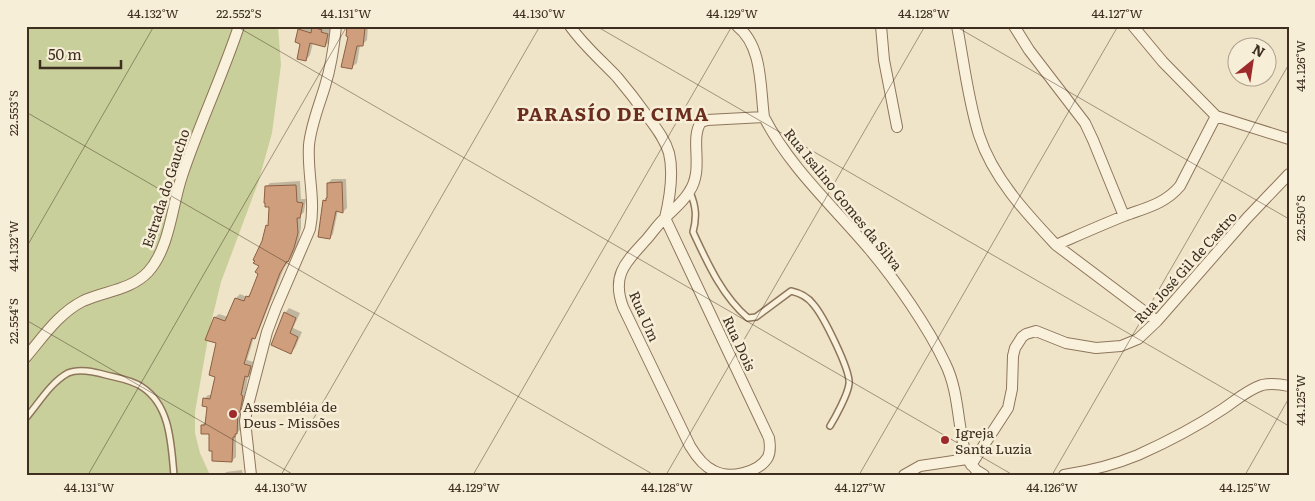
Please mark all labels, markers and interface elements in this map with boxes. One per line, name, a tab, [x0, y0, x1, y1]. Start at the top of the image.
text: 44.132°W	[127, 4, 179, 22]
text: 22.552°S	[216, 4, 262, 22]
text: 44.131°W	[321, 4, 371, 22]
text: 44.130°W	[513, 4, 565, 22]
text: 44.129°W	[706, 4, 758, 22]
text: 44.128°W	[898, 4, 950, 22]
text: 44.127°W	[1091, 4, 1143, 22]
scale bar	[40, 38, 121, 70]
north arrow	[1228, 38, 1278, 88]
text: N	[1249, 38, 1269, 62]
text: 44.126°W	[1291, 40, 1309, 92]
text: 50 m	[48, 42, 82, 65]
text: 22.553°S	[4, 90, 22, 136]
district label: PARASÍO DE CIMA	[517, 99, 709, 127]
street label: Rua Isalino Gomes da Silva	[780, 124, 908, 275]
street label: Estrada do Gaucho	[136, 126, 194, 250]
text: 22.550°S	[1291, 195, 1309, 241]
street label: Rua José Gil de Castro	[1129, 206, 1241, 328]
text: 44.132°W	[4, 220, 22, 272]
street label: Rua Um	[625, 288, 665, 345]
text: 22.554°S	[4, 298, 22, 344]
street label: Rua Dois	[719, 312, 761, 374]
text: 44.125°W	[1291, 374, 1309, 426]
place label: Assembléia de Deus - Missões	[243, 396, 339, 432]
marker: Assembléia de Deus - Missões	[227, 408, 239, 420]
place label: Igreja Santa Luzia	[955, 422, 1032, 458]
marker: Igreja Santa Luzia	[939, 434, 951, 446]
text: 44.131°W	[64, 478, 114, 496]
text: 44.130°W	[255, 478, 307, 496]
text: 44.129°W	[448, 478, 500, 496]
text: 44.128°W	[641, 478, 693, 496]
text: 44.127°W	[834, 478, 886, 496]
text: 44.126°W	[1026, 478, 1078, 496]
text: 44.125°W	[1219, 478, 1271, 496]

